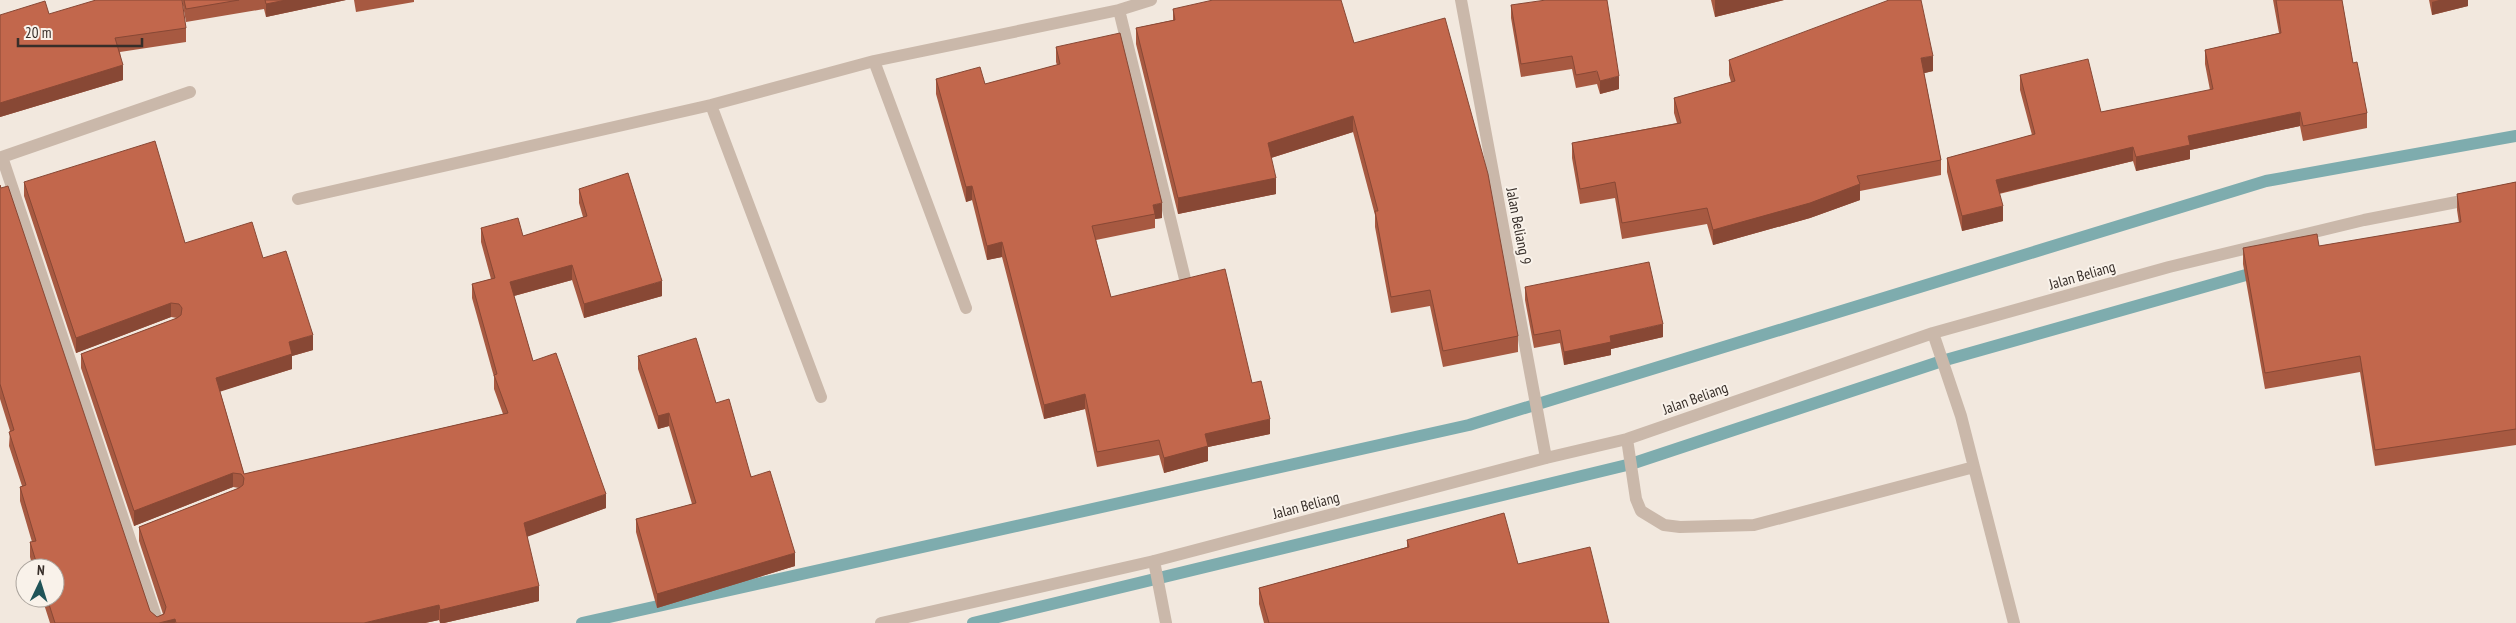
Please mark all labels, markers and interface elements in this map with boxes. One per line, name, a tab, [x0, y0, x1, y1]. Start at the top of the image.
scale bar	[18, 15, 141, 47]
text: 20 m	[25, 23, 51, 42]
street label: Jalan Beliang 9	[1502, 185, 1536, 266]
street label: Jalan Beliang	[2046, 257, 2117, 294]
street label: Jalan Beliang	[1659, 377, 1730, 419]
street label: Jalan Beliang	[1270, 487, 1341, 523]
north arrow	[15, 558, 65, 608]
text: N	[37, 561, 45, 579]

